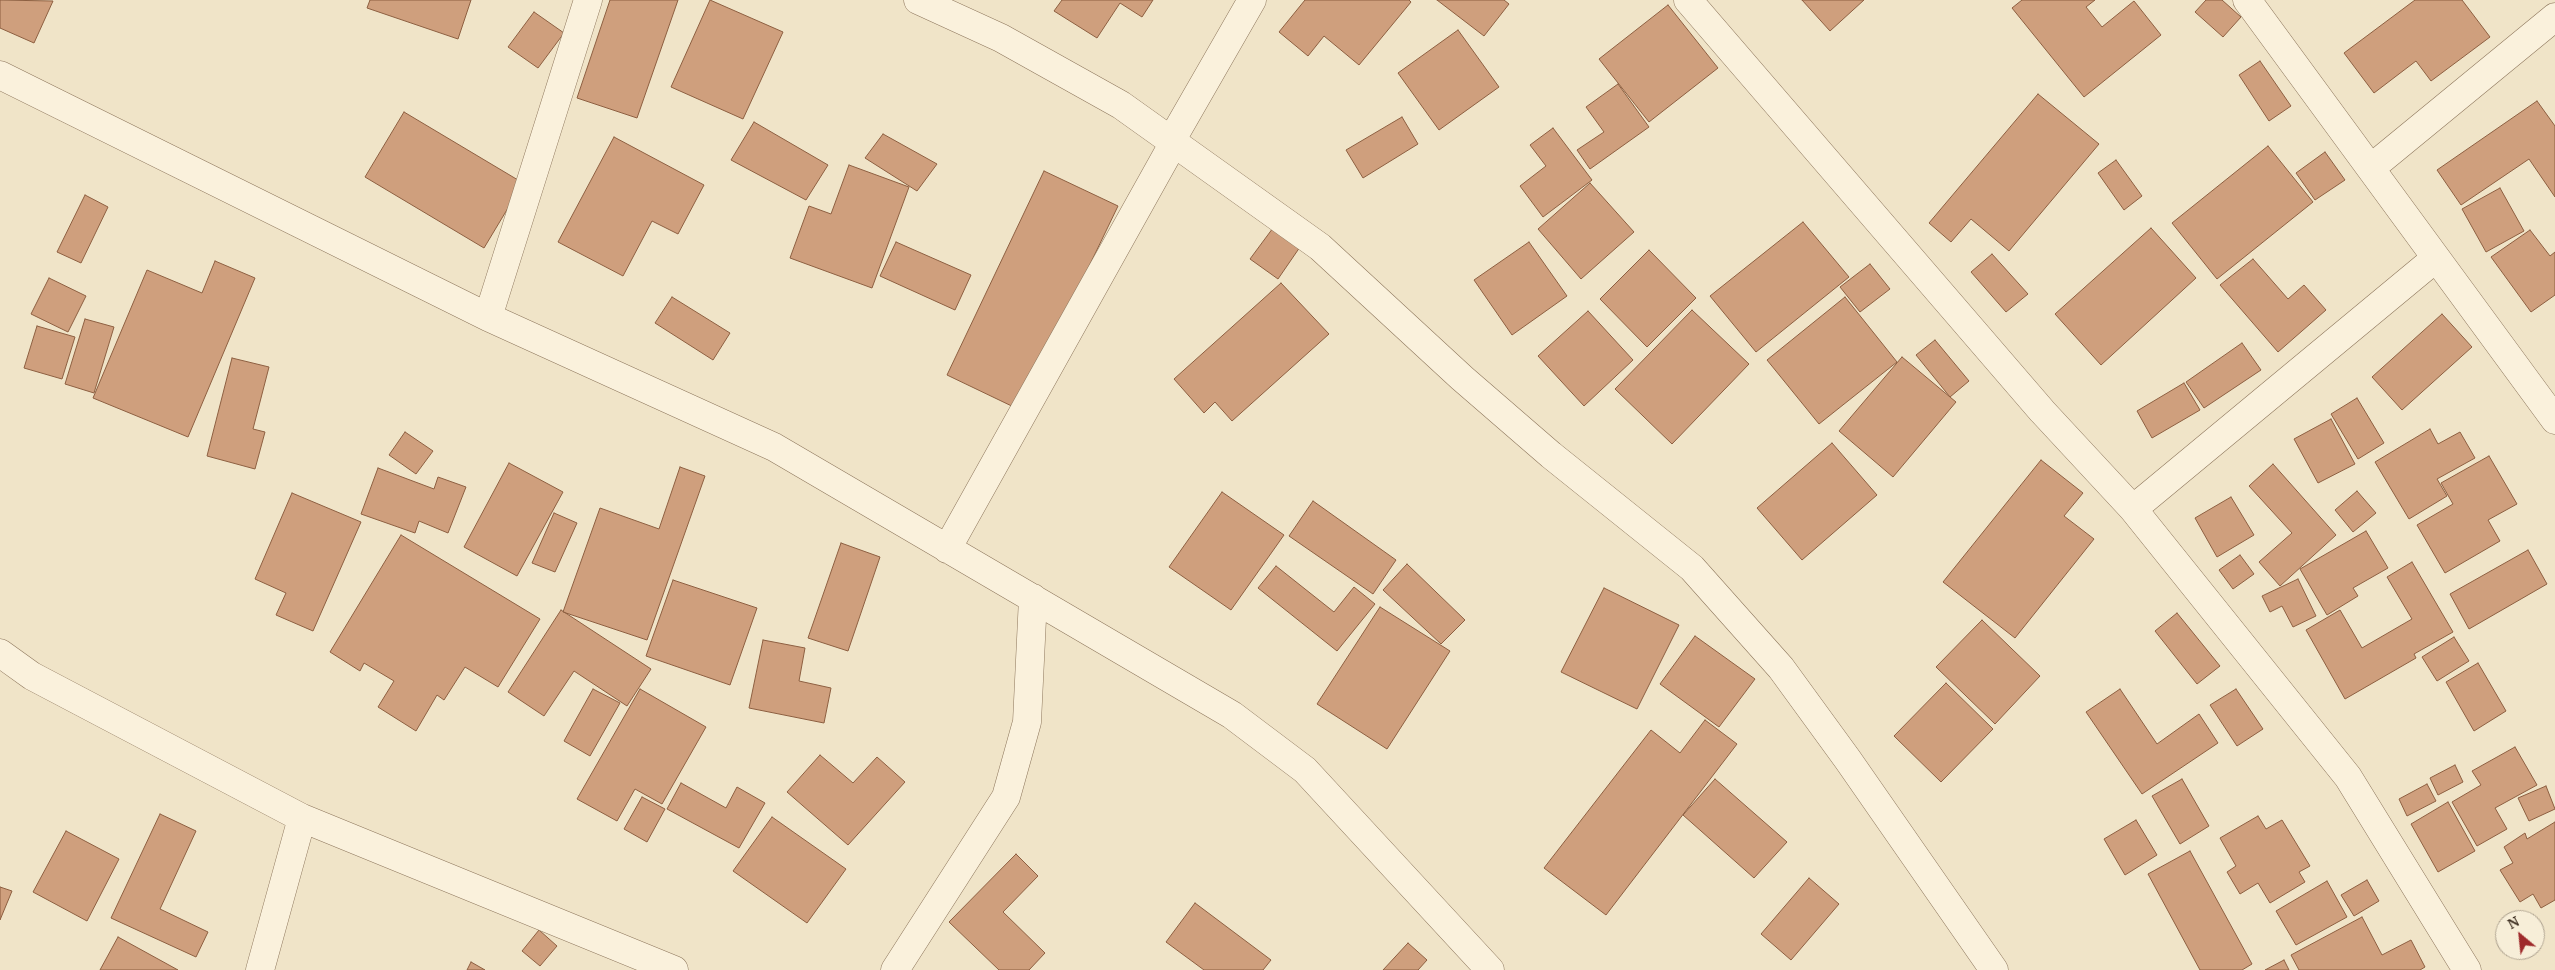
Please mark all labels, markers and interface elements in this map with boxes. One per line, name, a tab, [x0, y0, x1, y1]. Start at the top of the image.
north arrow	[2495, 910, 2545, 960]
text: N	[2504, 911, 2522, 933]

